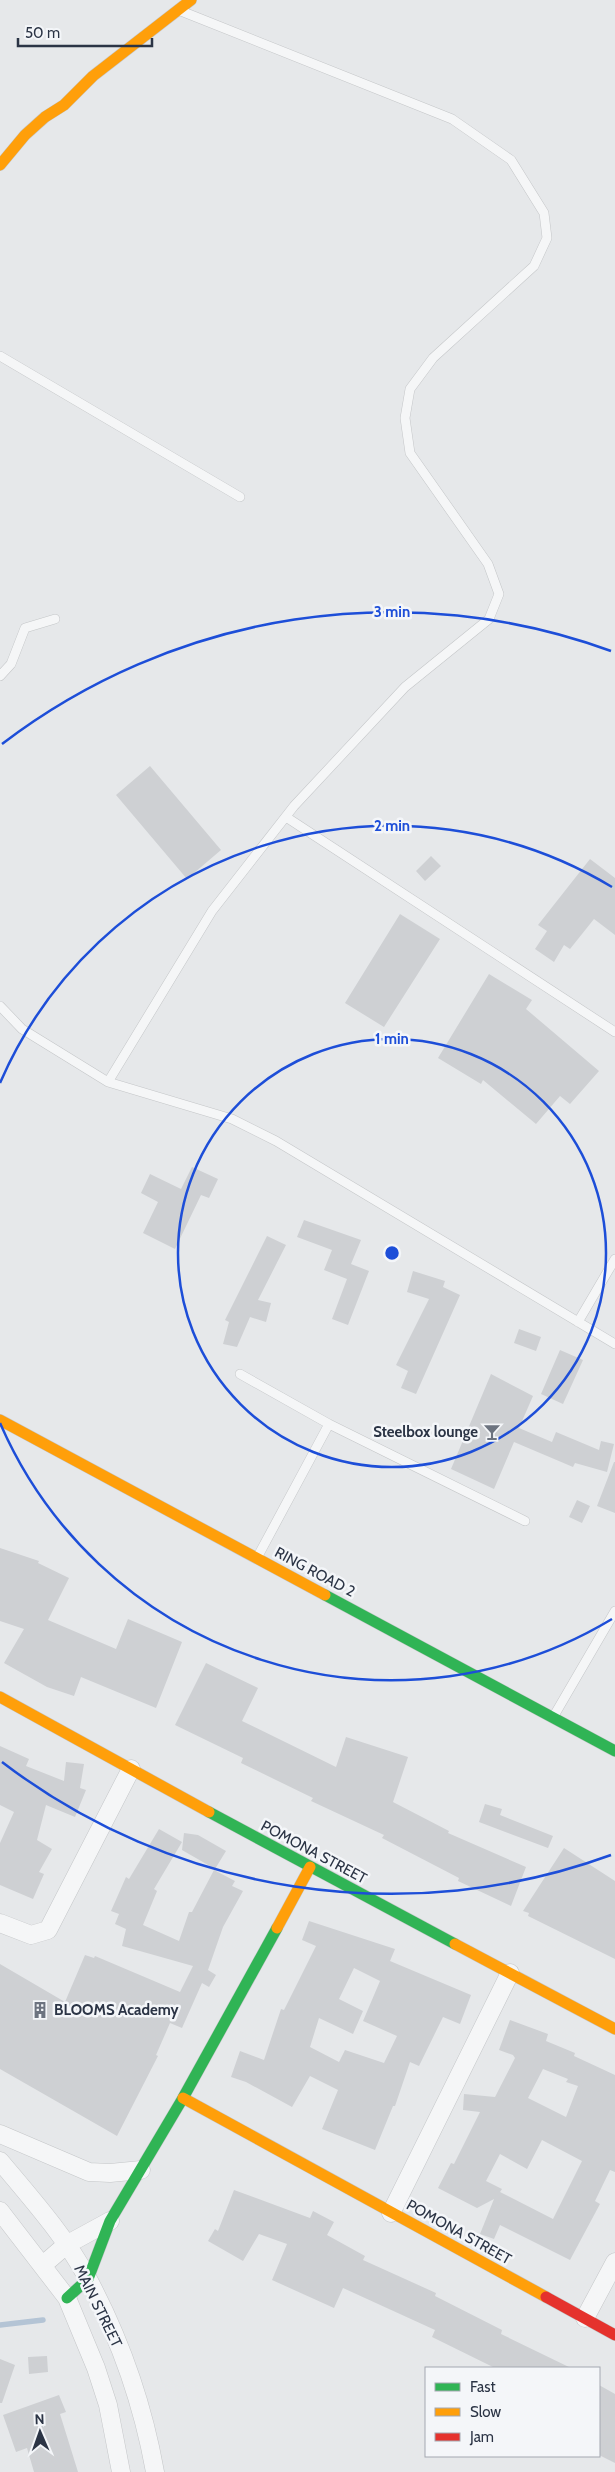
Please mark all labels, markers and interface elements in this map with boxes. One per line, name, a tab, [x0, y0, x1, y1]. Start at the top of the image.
scale bar	[18, 15, 151, 47]
text: 50 m	[25, 24, 60, 42]
text: 3 min	[374, 603, 410, 621]
text: 2 min	[374, 817, 410, 835]
text: 1 min	[375, 1030, 409, 1048]
centre of rings	[383, 1244, 401, 1262]
bar icon: Steelbox lounge	[482, 1422, 502, 1442]
place label: Steelbox lounge	[373, 1423, 478, 1441]
street label: RING ROAD 2	[272, 1543, 359, 1601]
street label: POMONA STREET	[258, 1817, 370, 1887]
building icon: BLOOMS Academy	[30, 2000, 50, 2020]
place label: BLOOMS Academy	[54, 2001, 180, 2019]
street label: POMONA STREET	[403, 2196, 515, 2268]
street label: MAIN STREET	[70, 2262, 126, 2350]
legend	[425, 2367, 600, 2457]
text: Fast	[470, 2378, 495, 2396]
text: Slow	[470, 2403, 501, 2421]
north arrow	[15, 2407, 65, 2457]
text: N	[34, 2410, 45, 2428]
text: Jam	[469, 2428, 494, 2446]

